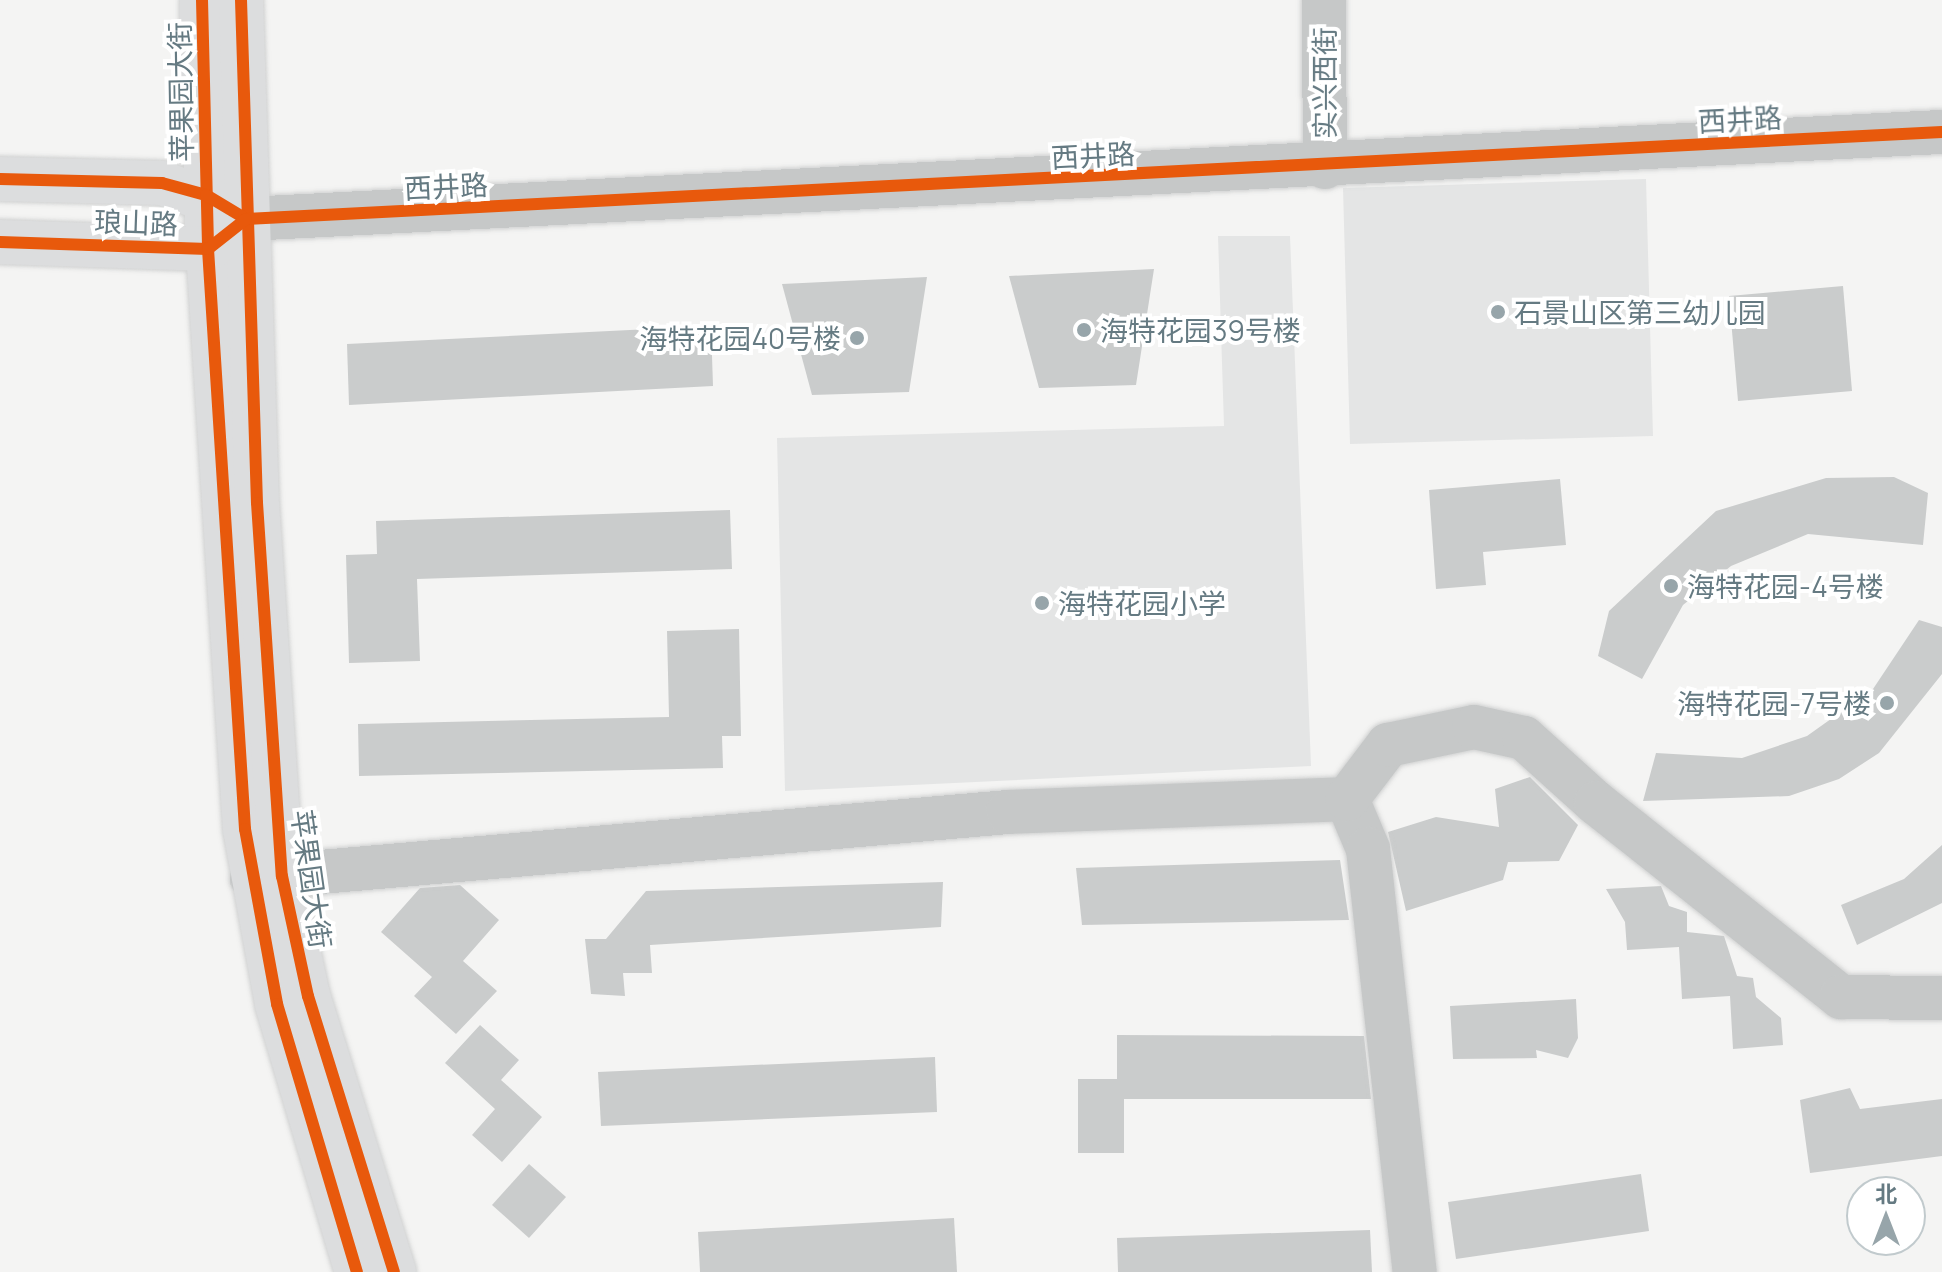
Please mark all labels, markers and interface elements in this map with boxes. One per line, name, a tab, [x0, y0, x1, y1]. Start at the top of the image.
street label: 苹果园大街	[162, 22, 198, 162]
street label: 实兴西街	[1307, 27, 1341, 139]
street label: 西井路	[1697, 100, 1783, 138]
street label: 西井路	[1050, 136, 1136, 174]
street label: 西井路	[403, 167, 489, 205]
street label: 琅山路	[93, 204, 179, 240]
place label: 石景山区第三幼儿园	[1514, 295, 1766, 329]
marker: 石景山区第三幼儿园	[1489, 303, 1507, 321]
place label: 海特花园39号楼	[1100, 313, 1301, 347]
place label: 海特花园40号楼	[639, 321, 841, 355]
marker: 海特花园39号楼	[1075, 321, 1093, 339]
marker: 海特花园40号楼	[848, 329, 866, 347]
place label: 海特花园-4号楼	[1687, 569, 1884, 603]
marker: 海特花园-4号楼	[1662, 577, 1680, 595]
place label: 海特花园小学	[1058, 586, 1226, 620]
marker: 海特花园小学	[1033, 594, 1051, 612]
place label: 海特花园-7号楼	[1677, 686, 1871, 720]
marker: 海特花园-7号楼	[1878, 694, 1896, 712]
street label: 苹果园大街	[286, 807, 338, 951]
north arrow	[1846, 1176, 1926, 1256]
text: 北	[1875, 1179, 1897, 1209]

